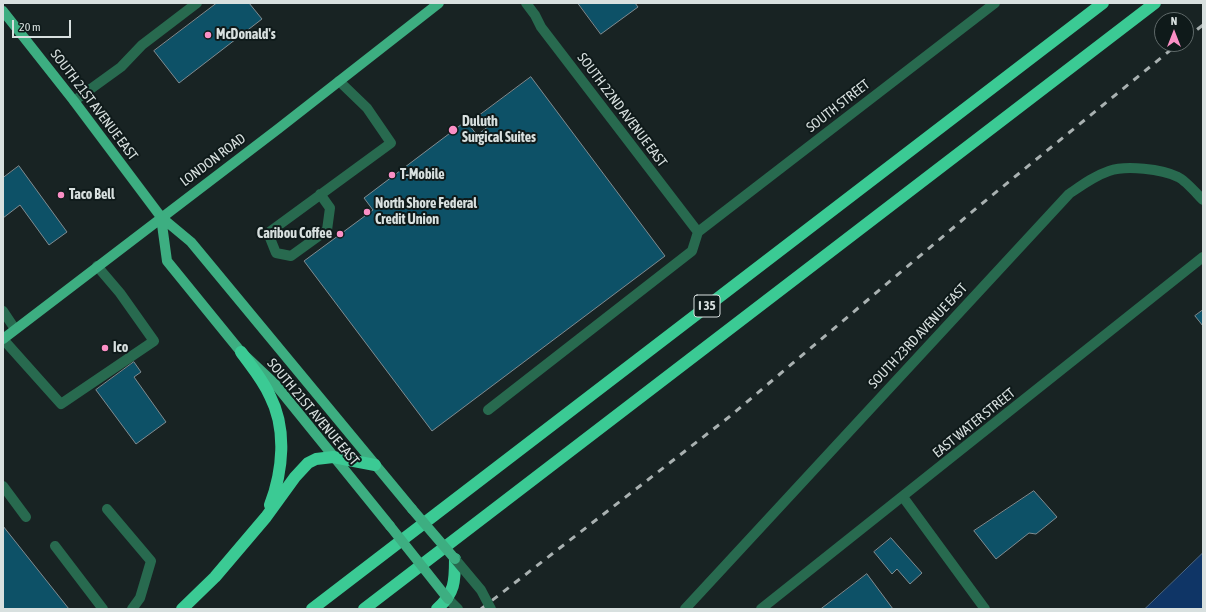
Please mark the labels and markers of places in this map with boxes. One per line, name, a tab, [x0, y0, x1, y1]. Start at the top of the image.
place label: McDonald's	[216, 27, 276, 43]
marker: McDonald's	[203, 30, 213, 40]
place label: Duluth Surgical Suites	[462, 114, 536, 146]
marker: Duluth Surgical Suites	[447, 124, 459, 136]
place label: T-Mobile	[400, 167, 445, 183]
marker: T-Mobile	[387, 170, 397, 180]
place label: Taco Bell	[69, 187, 115, 203]
marker: Taco Bell	[56, 190, 66, 200]
place label: North Shore Federal Credit Union	[375, 196, 477, 228]
marker: North Shore Federal Credit Union	[362, 207, 372, 217]
place label: Caribou Coffee	[257, 226, 332, 242]
marker: Caribou Coffee	[335, 229, 345, 239]
place label: Ico	[113, 340, 128, 356]
marker: Ico	[100, 343, 110, 353]

